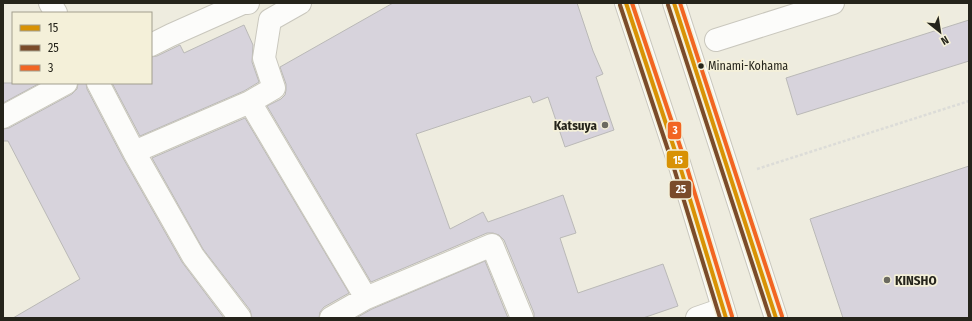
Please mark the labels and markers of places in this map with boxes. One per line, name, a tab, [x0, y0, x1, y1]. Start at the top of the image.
place label: Minami-Kohama	[708, 59, 788, 73]
marker: Minami-Kohama	[696, 61, 706, 71]
place label: Katsuya	[554, 118, 598, 133]
marker: Katsuya	[600, 120, 610, 130]
place label: KINSHO	[895, 273, 937, 288]
marker: KINSHO	[882, 275, 892, 285]

